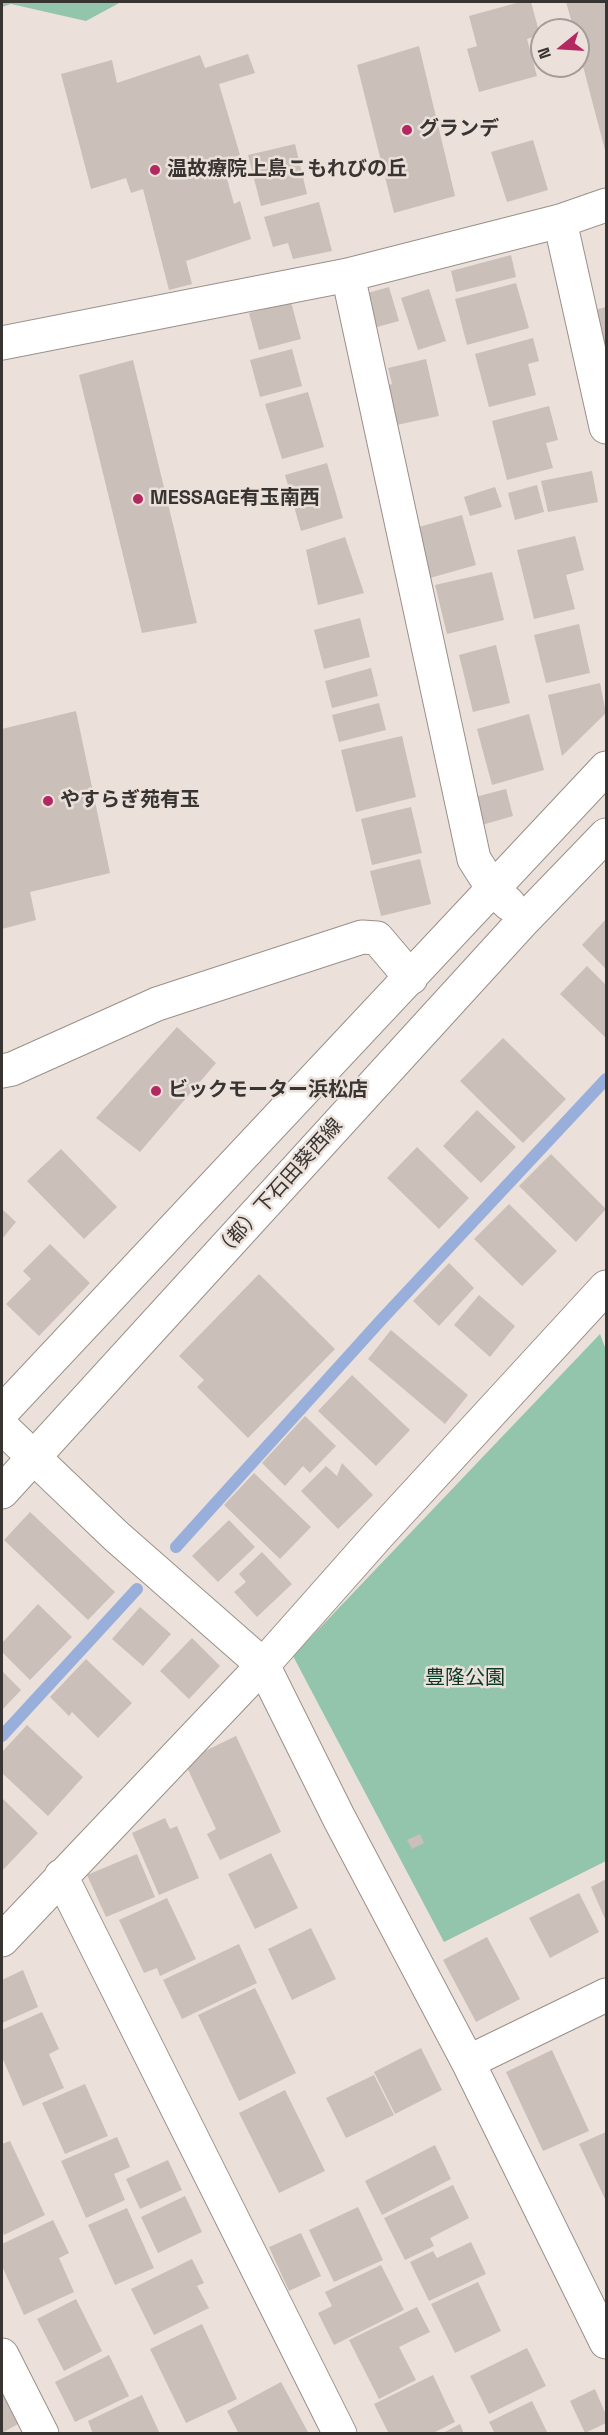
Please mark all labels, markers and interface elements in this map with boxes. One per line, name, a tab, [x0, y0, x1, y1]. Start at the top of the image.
north arrow	[530, 18, 590, 78]
text: N	[533, 45, 556, 61]
place label: グランデ	[419, 118, 499, 142]
marker: グランデ	[400, 123, 414, 137]
place label: 温故療院上島こもれびの丘	[167, 158, 407, 182]
marker: 温故療院上島こもれびの丘	[148, 163, 162, 177]
place label: MESSAGE有玉南西	[150, 487, 320, 511]
marker: MESSAGE有玉南西	[131, 492, 145, 506]
place label: やすらぎ苑有玉	[60, 789, 200, 813]
marker: やすらぎ苑有玉	[41, 794, 55, 808]
place label: ビックモーター浜松店	[168, 1079, 368, 1103]
marker: ビックモーター浜松店	[149, 1084, 163, 1098]
street label: （都）下石田葵西線	[210, 1114, 348, 1264]
park label: 豊隆公園	[425, 1667, 505, 1691]

